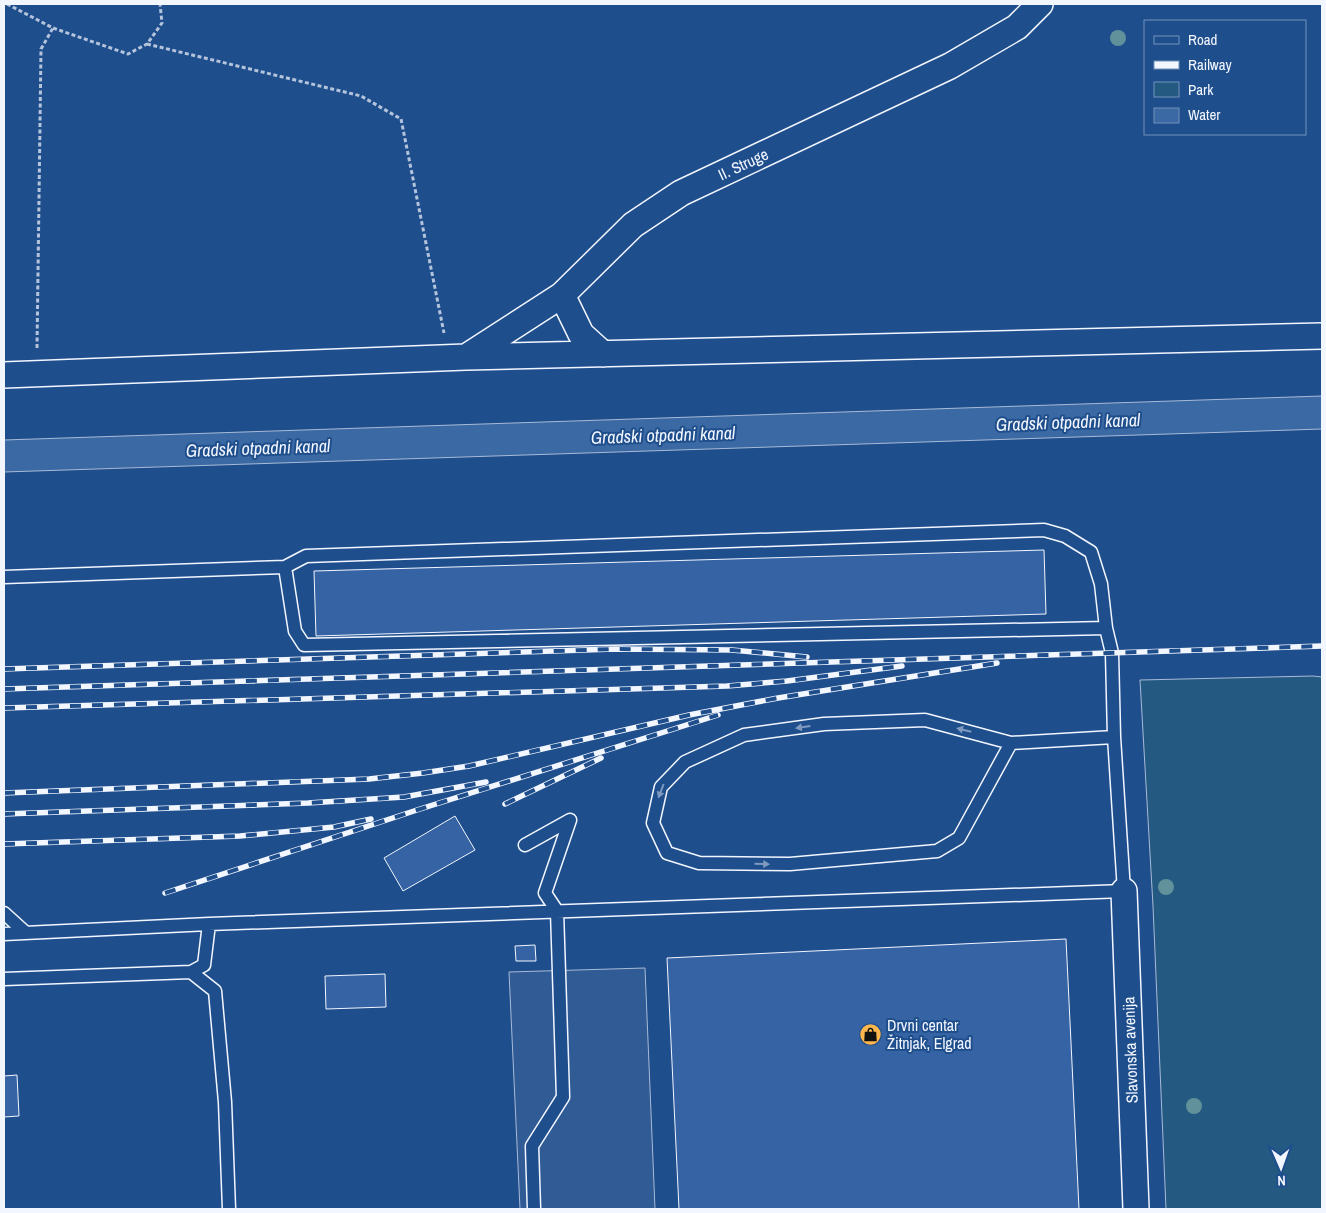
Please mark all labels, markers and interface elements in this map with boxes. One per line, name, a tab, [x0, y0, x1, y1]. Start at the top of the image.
legend	[1144, 20, 1306, 135]
text: Road	[1188, 29, 1217, 50]
text: Railway	[1188, 54, 1233, 75]
text: Park	[1188, 79, 1214, 100]
text: Water	[1188, 104, 1220, 125]
street label: II. Struge	[714, 143, 772, 185]
water label: Gradski otpadni kanal	[995, 407, 1141, 437]
water label: Gradski otpadni kanal	[590, 420, 736, 450]
water label: Gradski otpadni kanal	[185, 433, 331, 463]
one-way arrow	[795, 723, 811, 731]
one-way arrow	[956, 726, 971, 734]
one-way arrow	[657, 784, 665, 799]
one-way arrow	[754, 860, 770, 868]
street label: Slavonska avenija	[1117, 996, 1143, 1104]
place label: Drvni centar Žitnjak, Elgrad	[887, 1014, 972, 1054]
shop icon: Drvni centar Žitnjak, Elgrad	[859, 1022, 883, 1046]
north arrow	[1256, 1143, 1306, 1193]
text: N	[1277, 1172, 1286, 1190]

